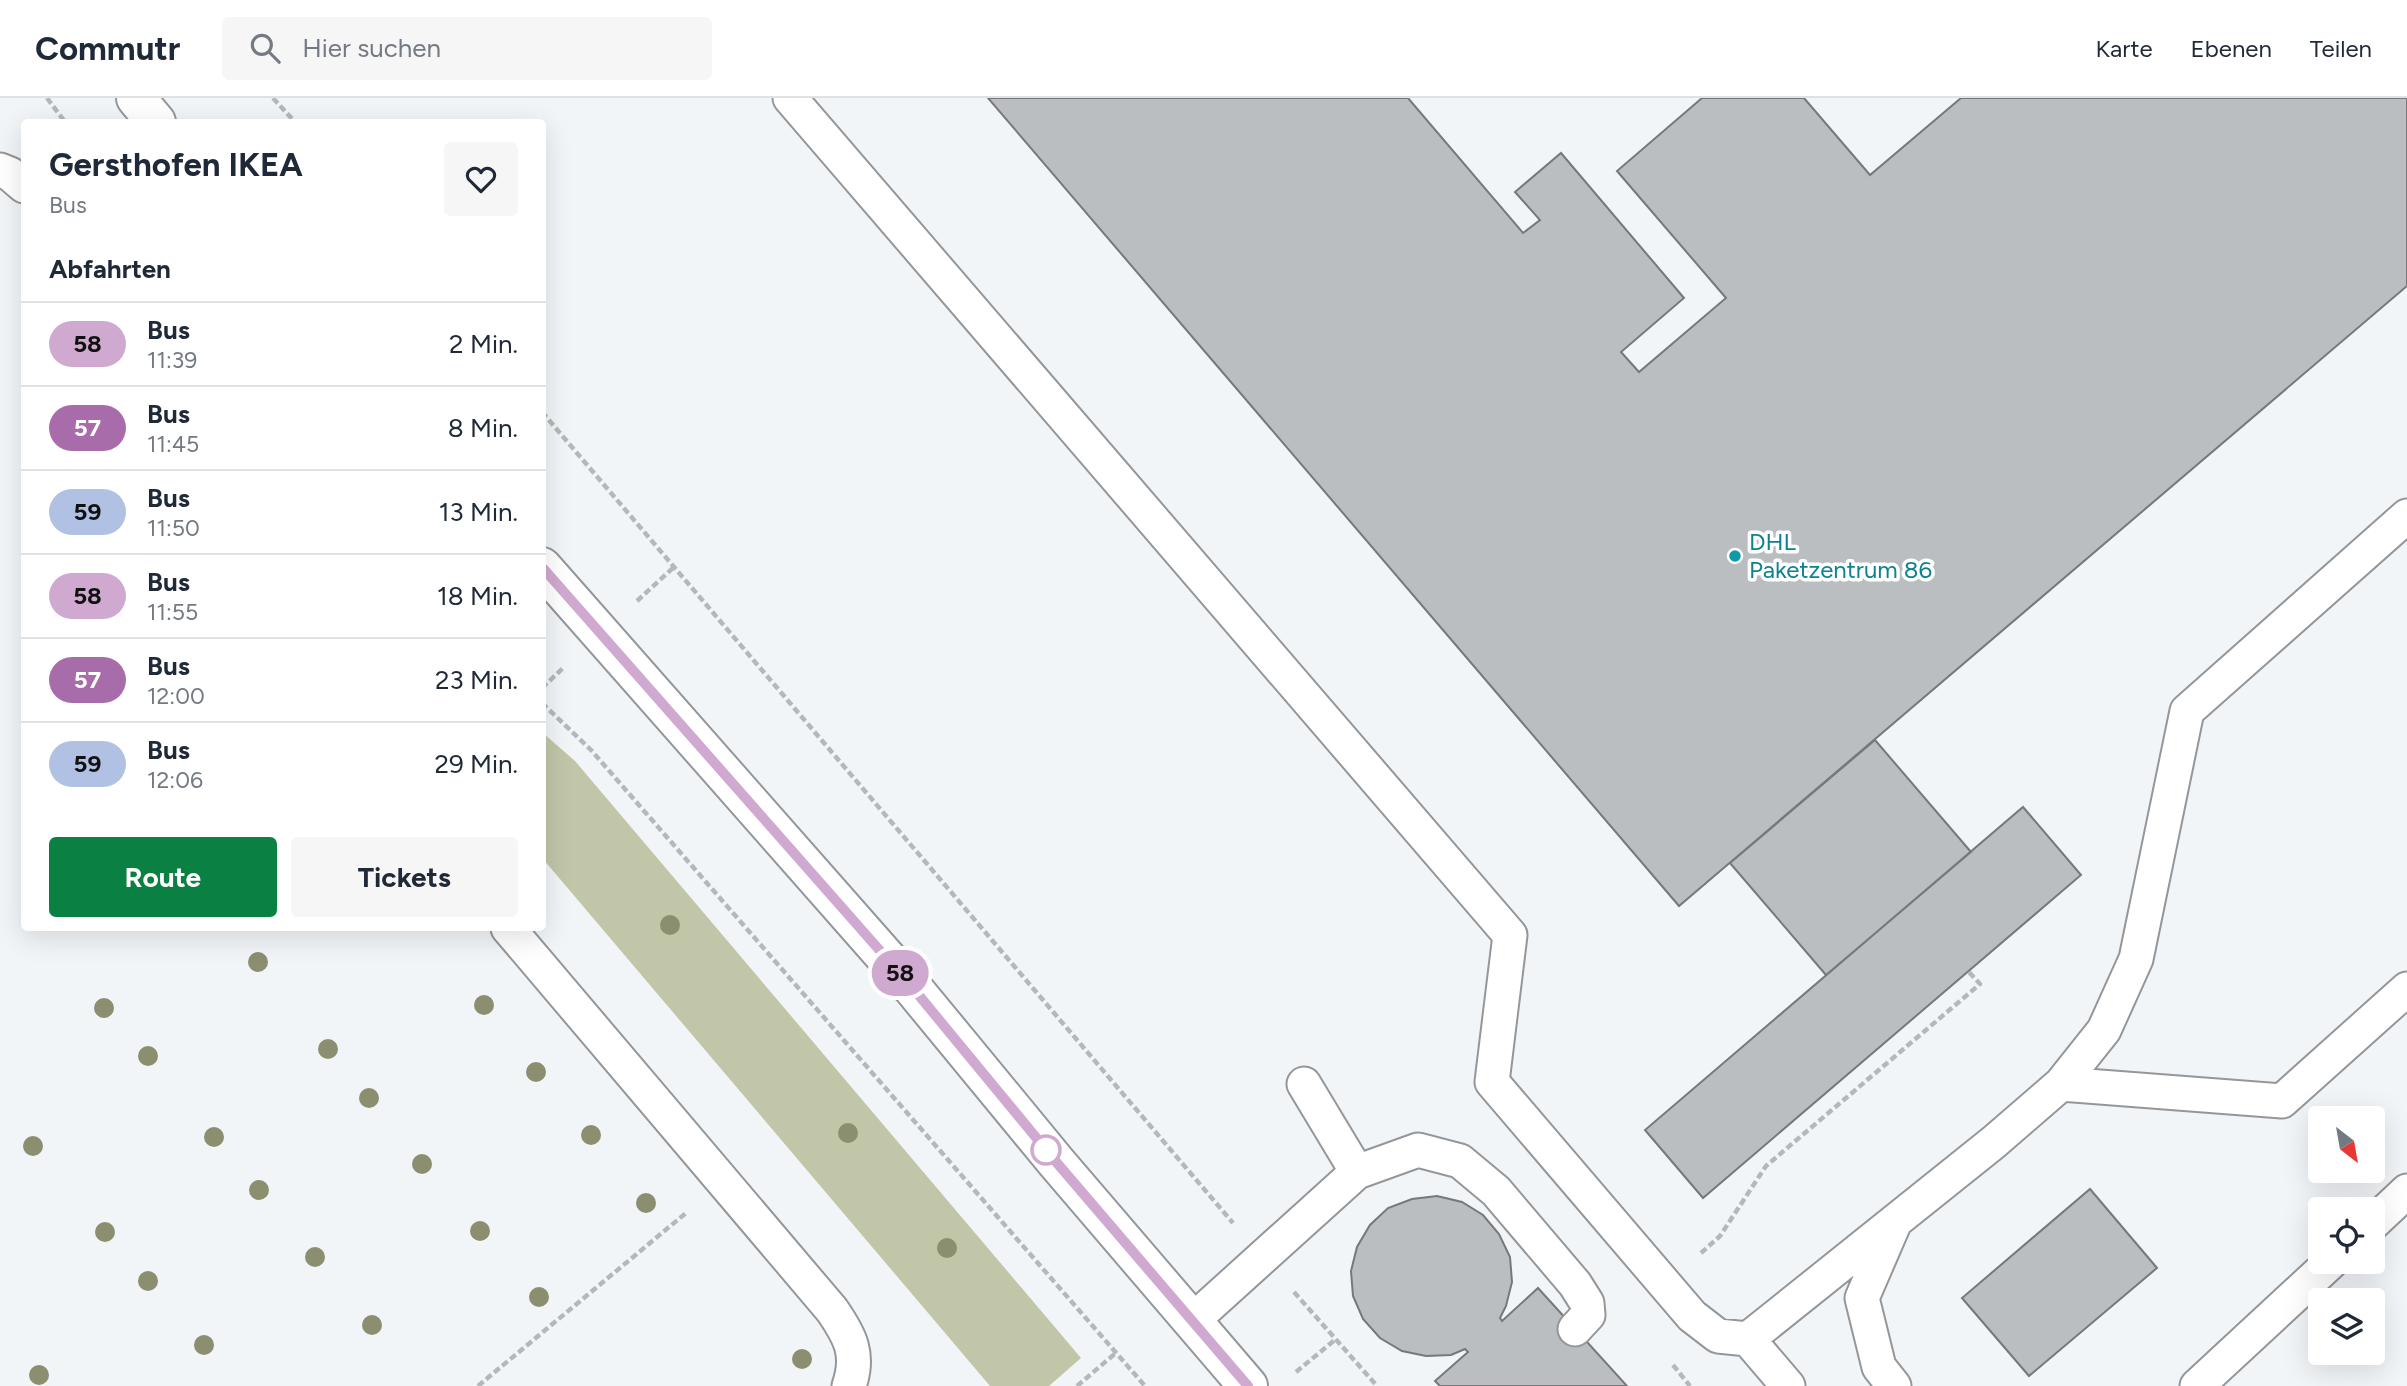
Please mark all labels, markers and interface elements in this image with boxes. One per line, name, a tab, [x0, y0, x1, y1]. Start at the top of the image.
search box	[222, 17, 712, 80]
text: Commutr	[35, 29, 180, 68]
icon: search	[246, 29, 284, 67]
text: Hier suchen	[302, 32, 441, 64]
text: Karte	[2096, 34, 2153, 63]
text: Ebenen	[2191, 34, 2272, 63]
text: Teilen	[2310, 34, 2372, 63]
button: heart	[444, 142, 518, 216]
text: Gersthofen IKEA	[49, 145, 303, 184]
text: Bus	[49, 191, 87, 219]
text: Abfahrten	[49, 253, 171, 285]
text: Bus	[147, 314, 190, 346]
text: 2 Min.	[449, 328, 518, 360]
text: 58	[73, 329, 102, 358]
text: 11:39	[147, 346, 197, 374]
text: Bus	[147, 398, 190, 430]
text: 8 Min.	[448, 412, 518, 444]
text: 57	[74, 413, 101, 442]
text: 11:45	[147, 430, 199, 458]
text: Bus	[147, 482, 190, 514]
text: 13 Min.	[439, 496, 518, 528]
text: 59	[74, 497, 101, 526]
text: 11:50	[147, 514, 200, 542]
place label: DHL Paketzentrum 86	[1749, 527, 1932, 584]
marker: DHL Paketzentrum 86	[1727, 548, 1743, 564]
text: Bus	[147, 566, 190, 598]
text: 18 Min.	[437, 580, 518, 612]
text: 58	[73, 581, 102, 610]
text: 11:55	[147, 598, 198, 626]
text: Bus	[147, 650, 190, 682]
text: 23 Min.	[435, 664, 518, 696]
text: 57	[74, 665, 101, 694]
text: 12:00	[147, 682, 205, 710]
text: Bus	[147, 734, 190, 766]
text: 29 Min.	[434, 748, 518, 780]
text: 59	[74, 749, 101, 778]
text: 12:06	[147, 766, 203, 794]
button: Route	[49, 837, 277, 917]
button: Tickets	[291, 837, 518, 917]
line badge: 58	[869, 950, 932, 996]
text: 58	[886, 958, 914, 987]
north arrow	[2308, 1106, 2385, 1183]
map controls	[2308, 1106, 2385, 1365]
unlabelled marker	[1031, 1135, 1061, 1165]
button: locate	[2308, 1197, 2385, 1274]
button: layers	[2308, 1288, 2385, 1365]

